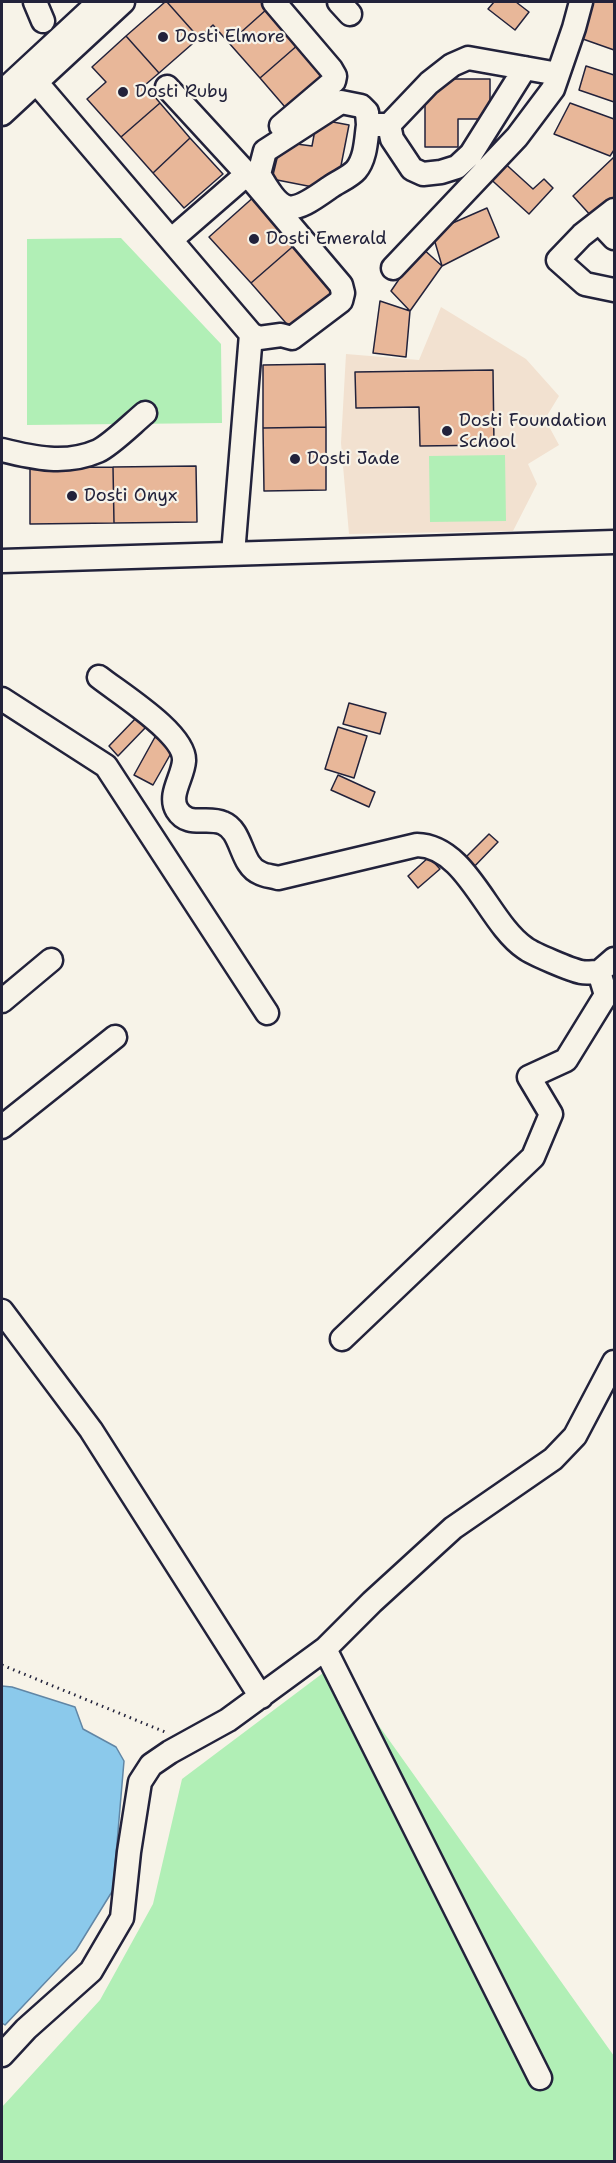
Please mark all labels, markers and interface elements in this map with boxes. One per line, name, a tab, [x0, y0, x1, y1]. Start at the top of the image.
place label: Dosti Elmore	[175, 26, 285, 48]
marker: Dosti Elmore	[156, 30, 170, 44]
place label: Dosti Ruby	[135, 81, 228, 103]
marker: Dosti Ruby	[116, 85, 130, 99]
place label: Dosti Emerald	[266, 228, 387, 250]
marker: Dosti Emerald	[247, 232, 261, 246]
place label: Dosti Foundation School	[459, 410, 607, 452]
marker: Dosti Foundation School	[440, 424, 454, 438]
place label: Dosti Jade	[307, 448, 400, 470]
marker: Dosti Jade	[288, 452, 302, 466]
place label: Dosti Onyx	[84, 485, 177, 507]
marker: Dosti Onyx	[65, 489, 79, 503]

